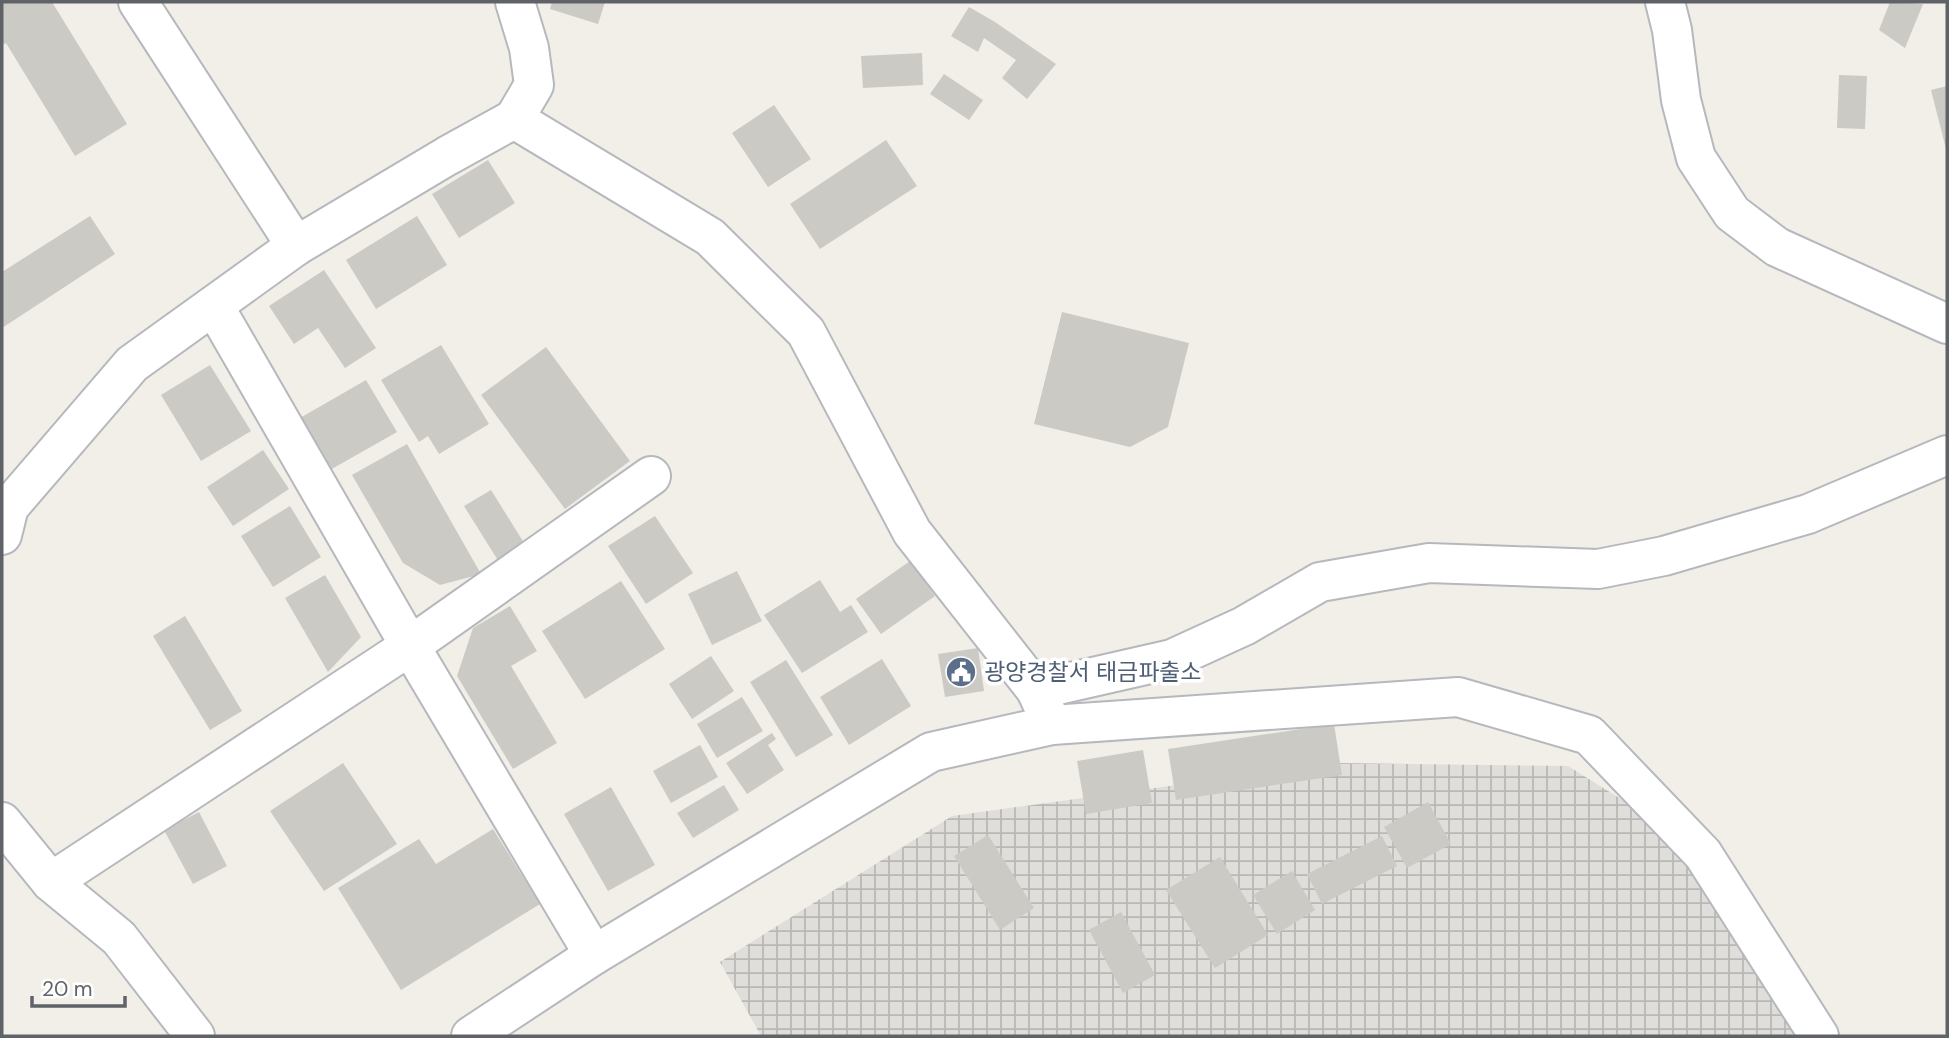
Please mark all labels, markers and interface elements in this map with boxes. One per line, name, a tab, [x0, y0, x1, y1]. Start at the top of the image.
public building icon: 광양경찰서 태금파출소	[944, 655, 978, 689]
place label: 광양경찰서 태금파출소	[984, 657, 1202, 687]
scale bar	[32, 964, 124, 1008]
text: 20 m	[42, 975, 93, 1003]

